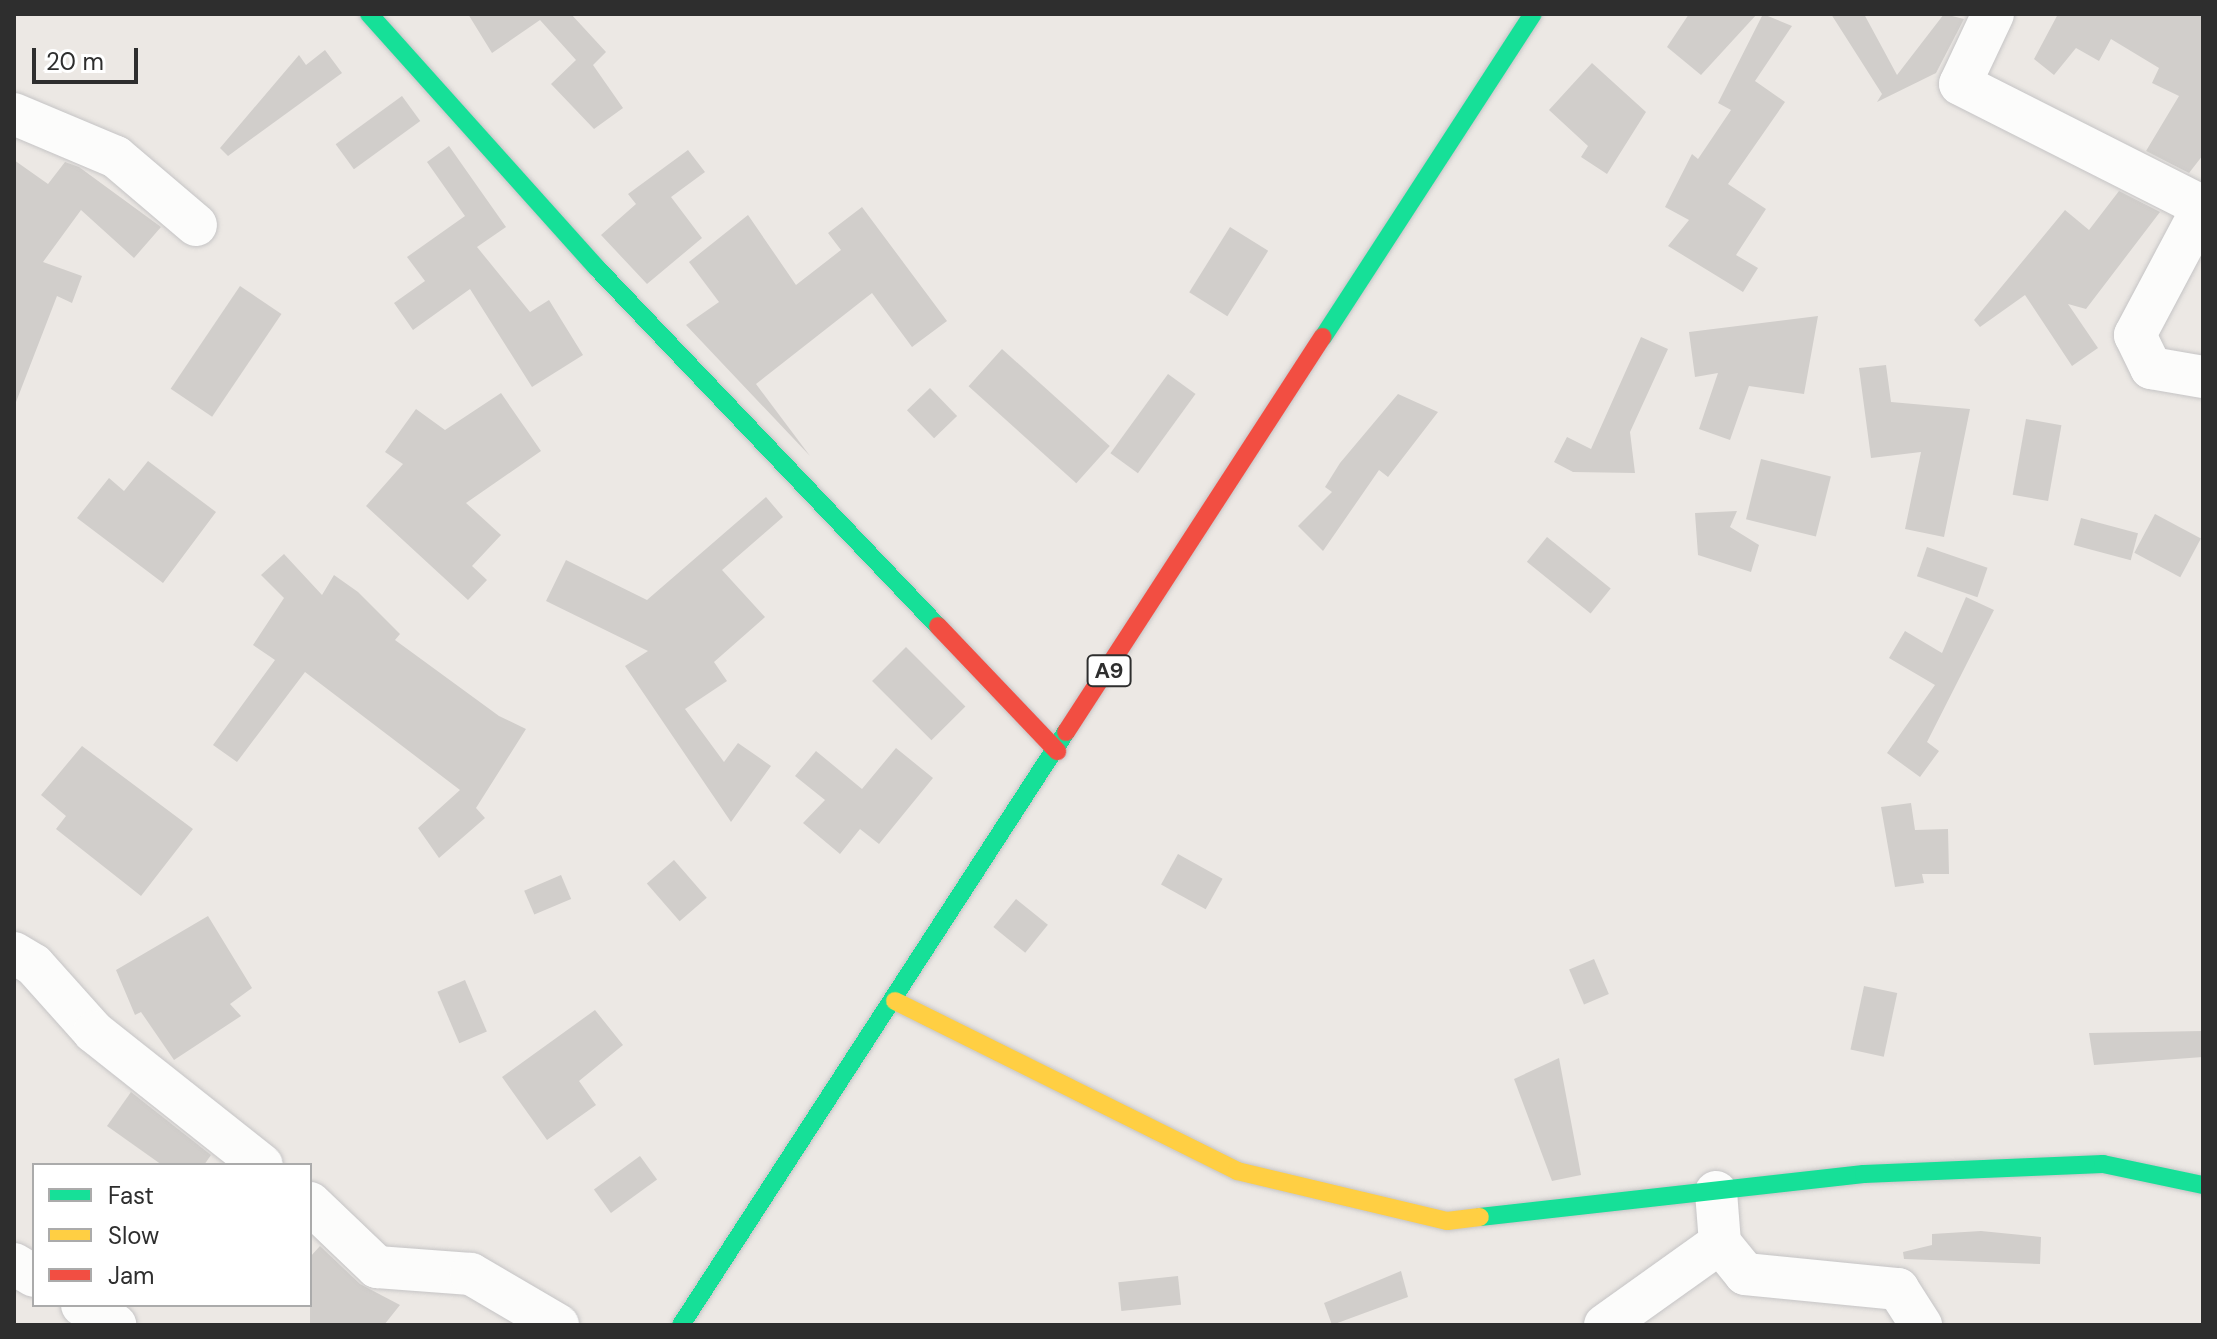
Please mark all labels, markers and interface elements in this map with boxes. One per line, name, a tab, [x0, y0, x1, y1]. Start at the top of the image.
scale bar	[36, 32, 142, 82]
text: 20 m	[46, 46, 104, 77]
road number: A9	[1085, 653, 1133, 689]
legend	[32, 1163, 312, 1307]
text: Fast	[108, 1180, 154, 1211]
text: Slow	[108, 1220, 159, 1251]
text: Jam	[108, 1260, 154, 1291]

